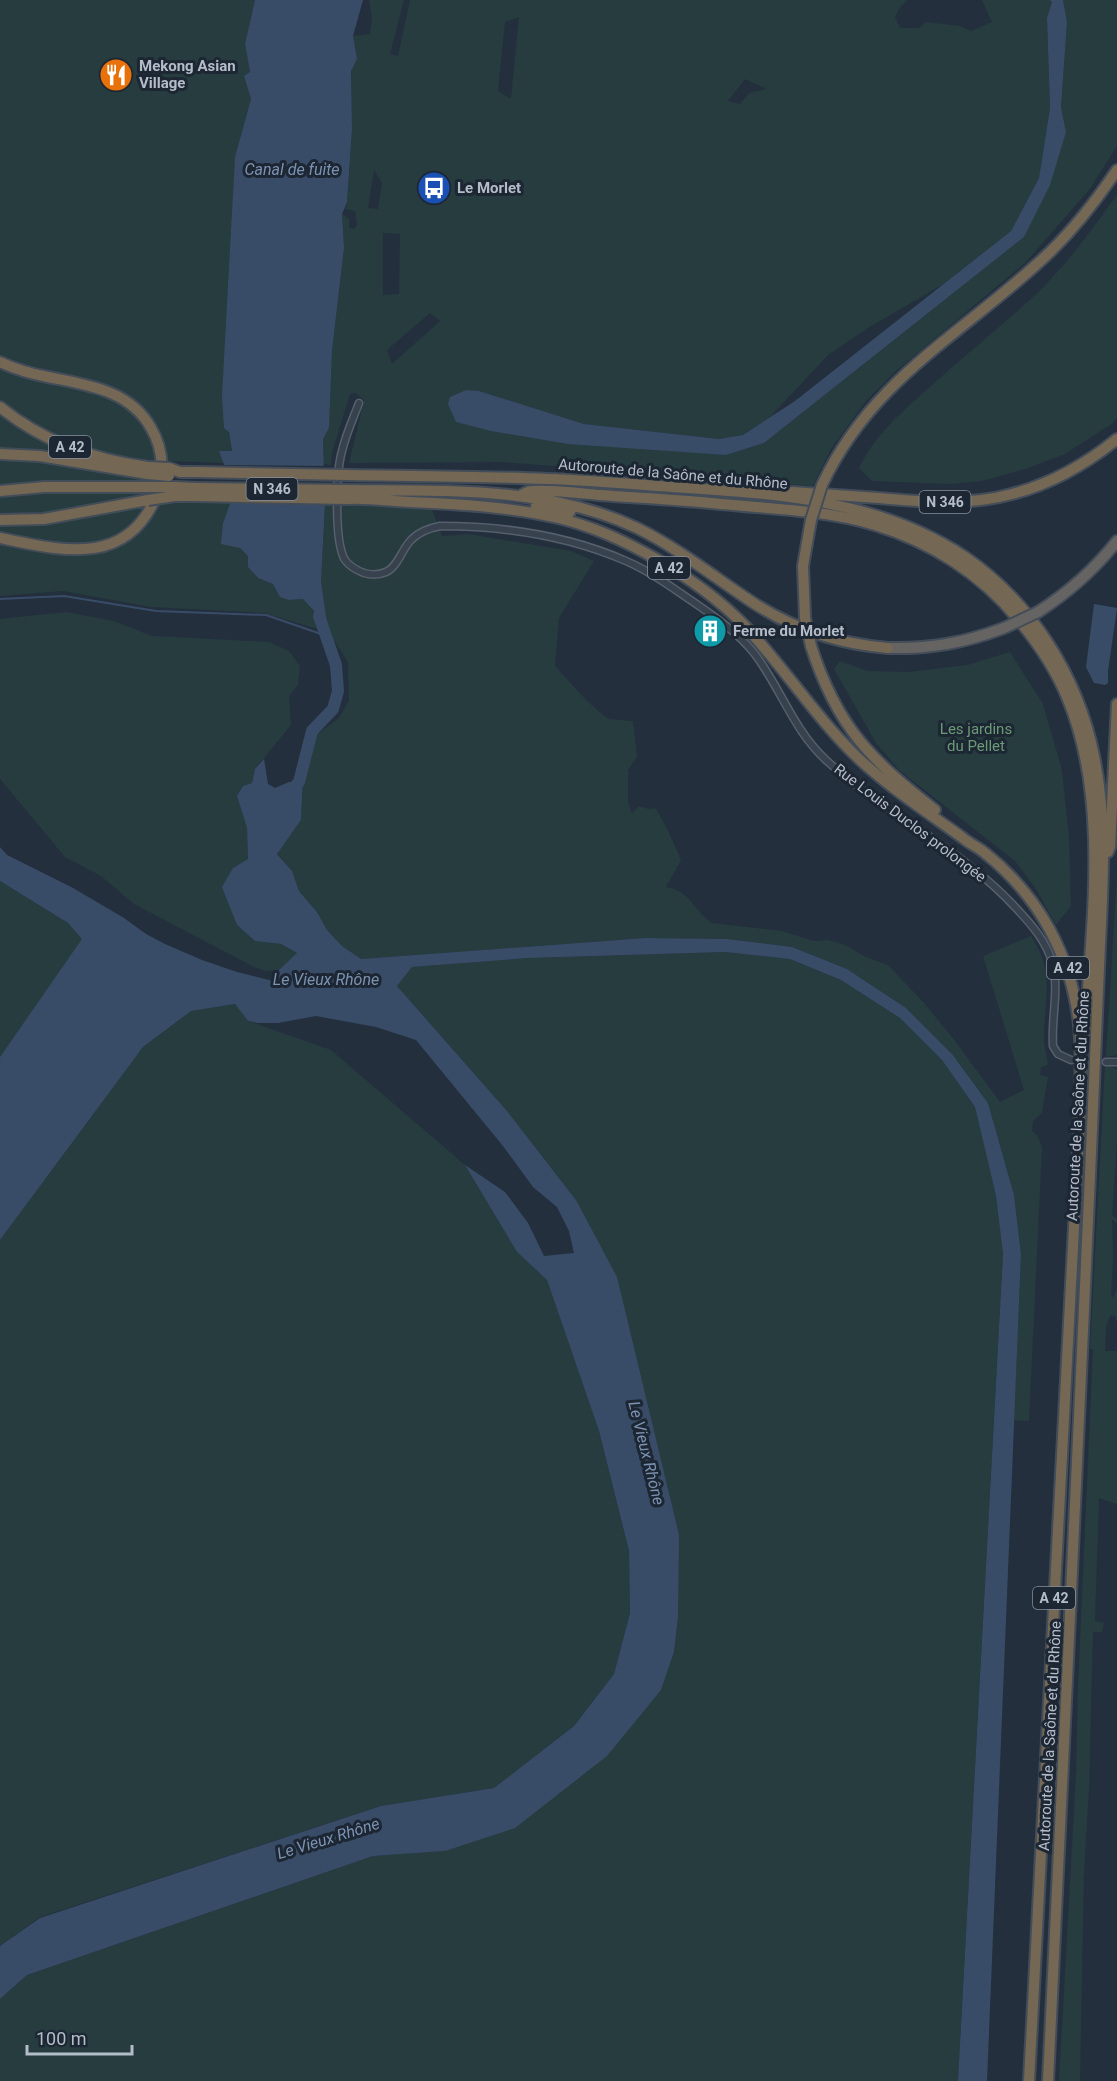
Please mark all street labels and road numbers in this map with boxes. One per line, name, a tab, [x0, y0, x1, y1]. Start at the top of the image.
road number: A 42	[49, 436, 91, 458]
street label: Autoroute de la Saône et du Rhône	[558, 455, 788, 493]
road number: N 346	[246, 478, 298, 500]
road number: N 346	[920, 491, 970, 513]
road number: A 42	[648, 557, 690, 579]
street label: Rue Louis Duclos prolongée	[830, 760, 990, 886]
road number: A 42	[1047, 957, 1089, 979]
street label: Autoroute de la Saône et du Rhône	[1063, 991, 1093, 1221]
road number: A 42	[1033, 1587, 1075, 1609]
street label: Autoroute de la Saône et du Rhône	[1035, 1621, 1065, 1851]

